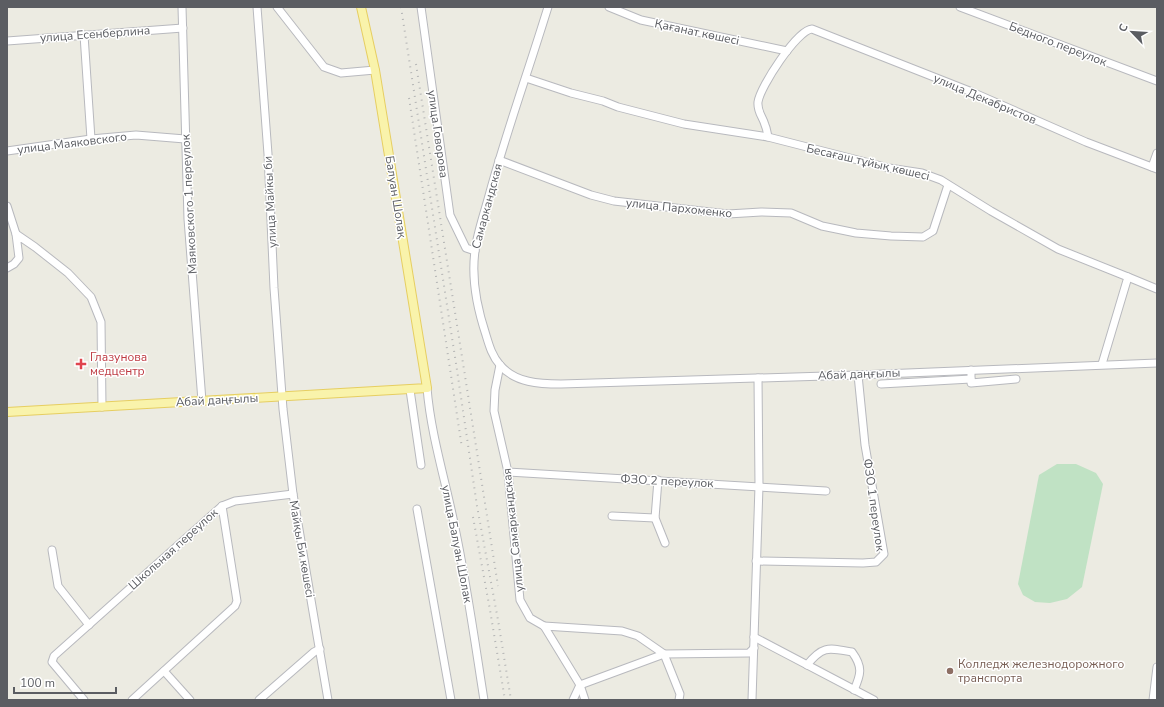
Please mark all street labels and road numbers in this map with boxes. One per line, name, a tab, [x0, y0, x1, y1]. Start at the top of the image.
street label: Қағанат көшесі	[653, 15, 741, 49]
street label: Бедного переулок	[1007, 18, 1110, 70]
street label: улица Есенберлина	[39, 22, 151, 46]
street label: улица Декабристов	[931, 70, 1039, 128]
street label: улица Говорова	[424, 89, 452, 179]
street label: улица Маяковского	[16, 128, 128, 158]
street label: Маяковского 1 переулок	[177, 133, 201, 274]
street label: Бесағаш тұйық көшесі	[805, 140, 931, 184]
street label: Балуан Шолақ	[382, 155, 410, 240]
street label: улица Майкы би	[260, 156, 280, 248]
street label: Самаркандская	[468, 162, 506, 250]
street label: улица Пархоменко	[625, 194, 733, 222]
street label: Абай даңғылы	[817, 365, 901, 383]
street label: Абай даңғылы	[175, 390, 259, 410]
street label: ФЗО 1 переулок	[860, 458, 889, 553]
street label: улица Самаркандская	[499, 467, 527, 593]
street label: ФЗО 2 переулок	[620, 471, 715, 491]
street label: улица Балуан Шолак	[438, 484, 476, 605]
street label: Майқы Би көшесі	[286, 499, 318, 599]
street label: Школьная переулок	[125, 504, 222, 593]

